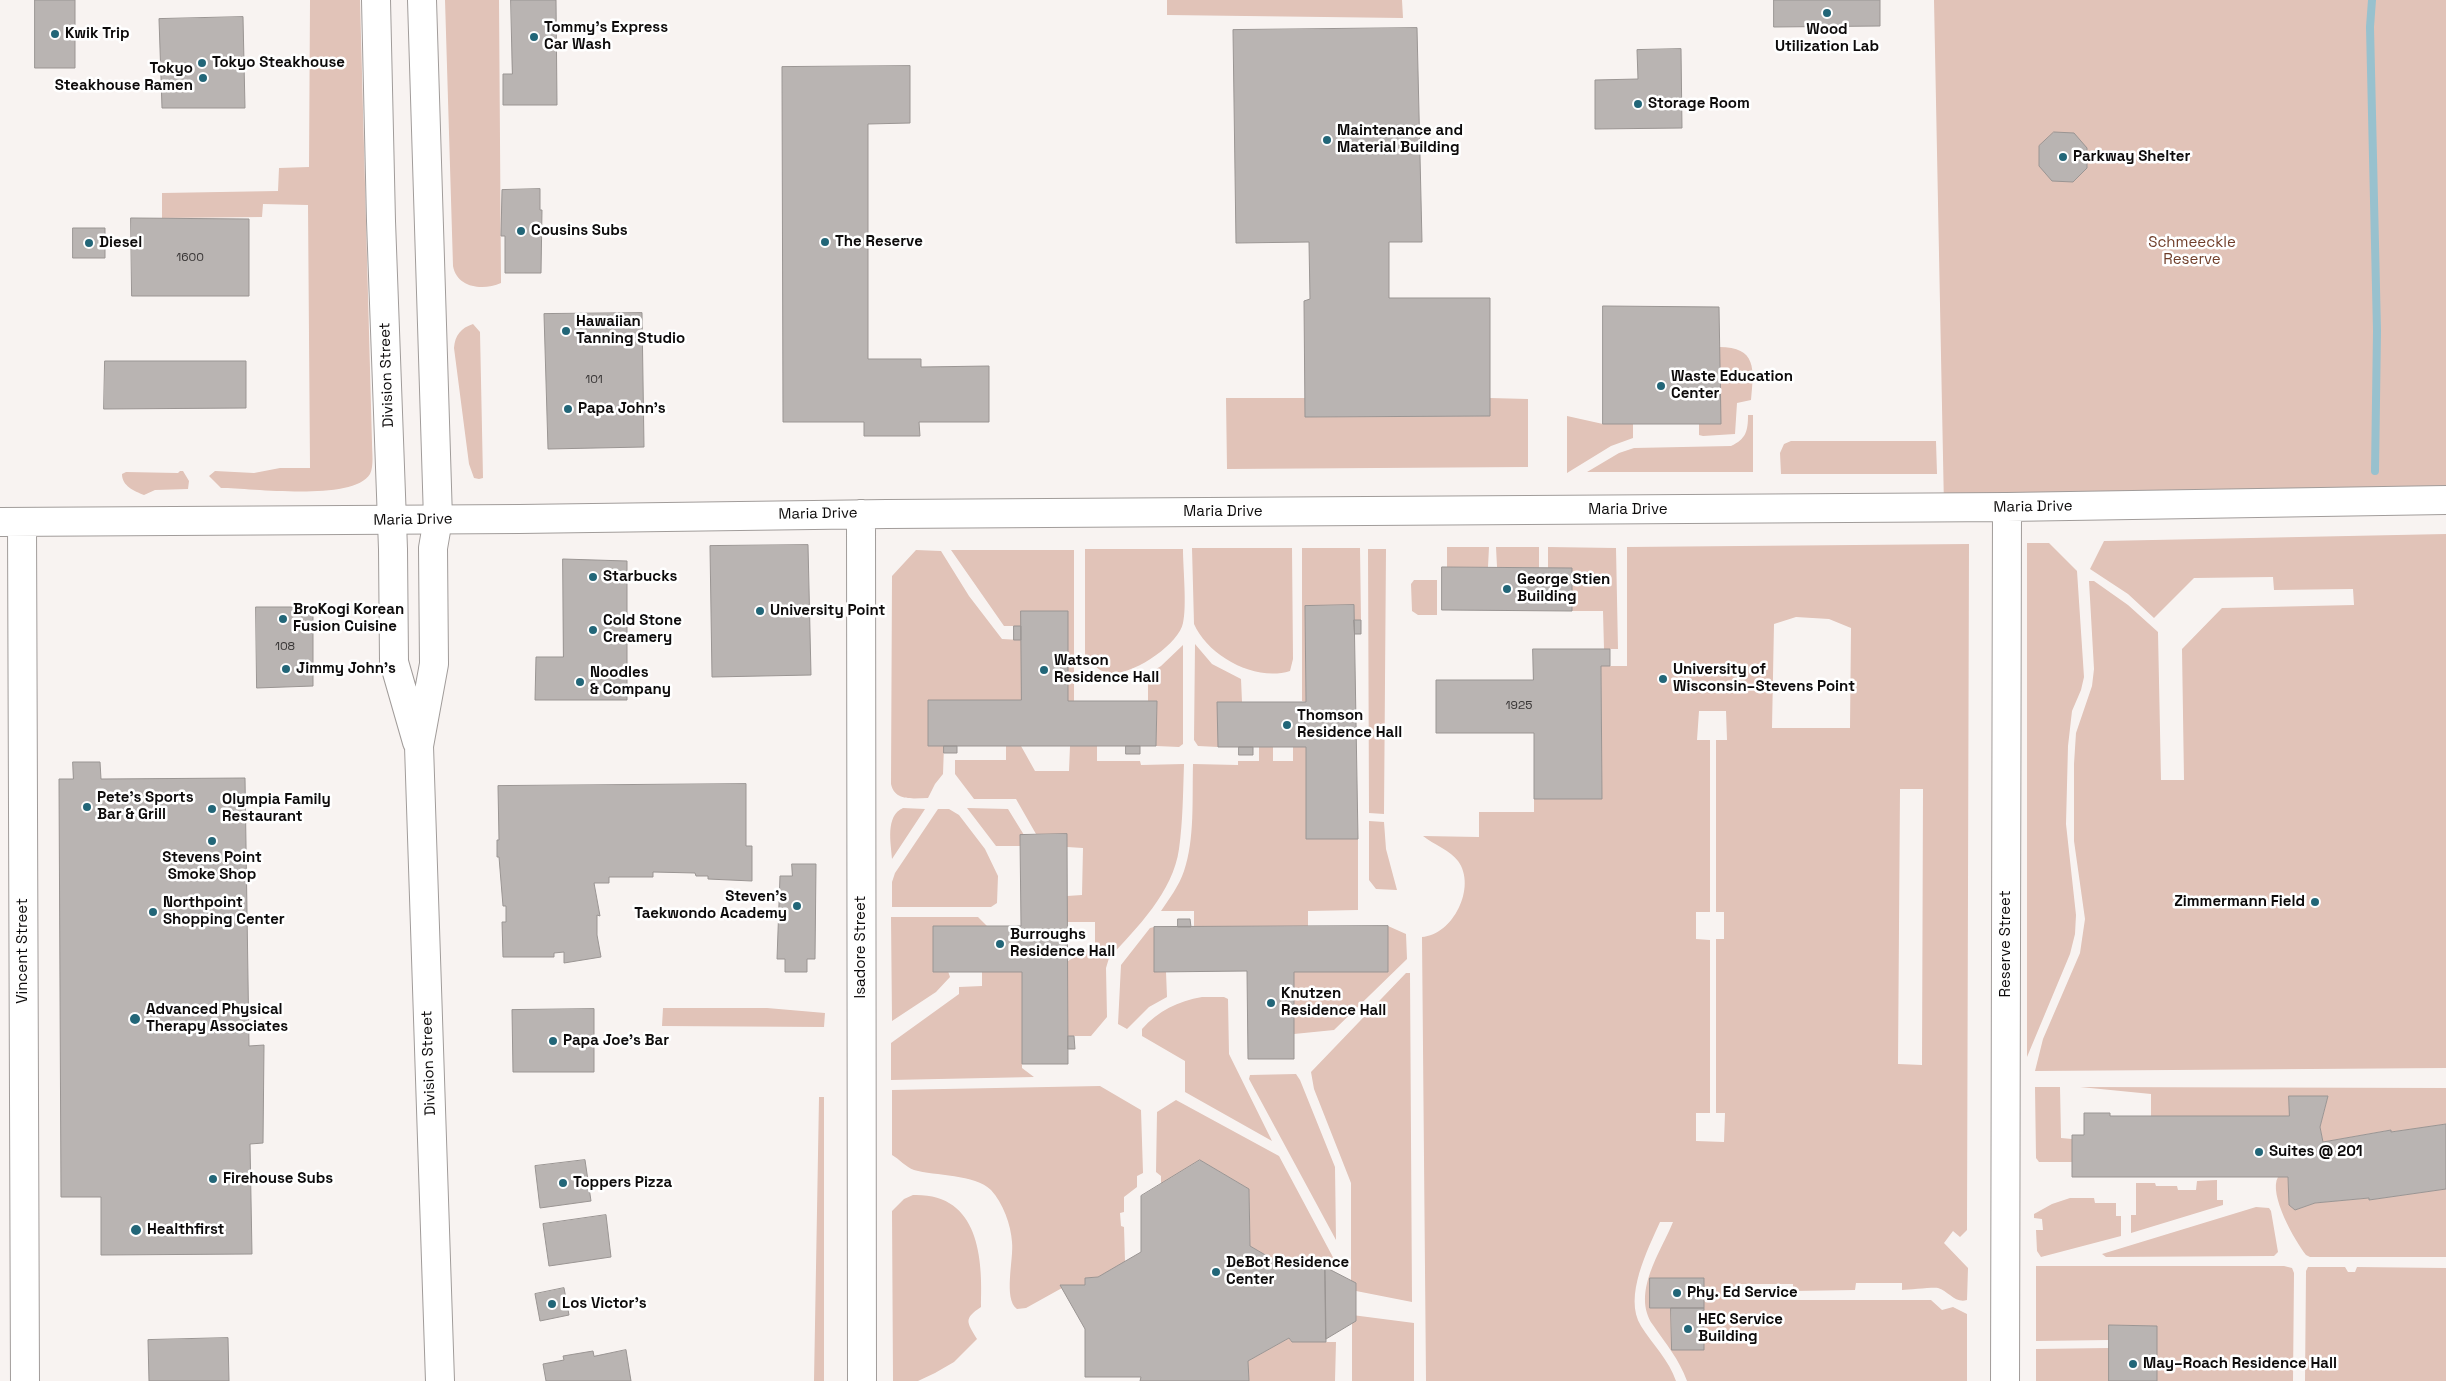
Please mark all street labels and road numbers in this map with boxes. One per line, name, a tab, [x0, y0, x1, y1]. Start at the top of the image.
street label: Division Street	[376, 322, 398, 428]
street label: Maria Drive	[1993, 497, 2073, 517]
street label: Maria Drive	[1588, 501, 1668, 519]
street label: Maria Drive	[1183, 503, 1263, 521]
street label: Maria Drive	[778, 504, 858, 524]
street label: Maria Drive	[373, 510, 453, 530]
street label: Reserve Street	[1997, 890, 2015, 998]
street label: Isadore Street	[852, 896, 870, 998]
street label: Vincent Street	[14, 898, 32, 1004]
street label: Division Street	[418, 1010, 440, 1116]

